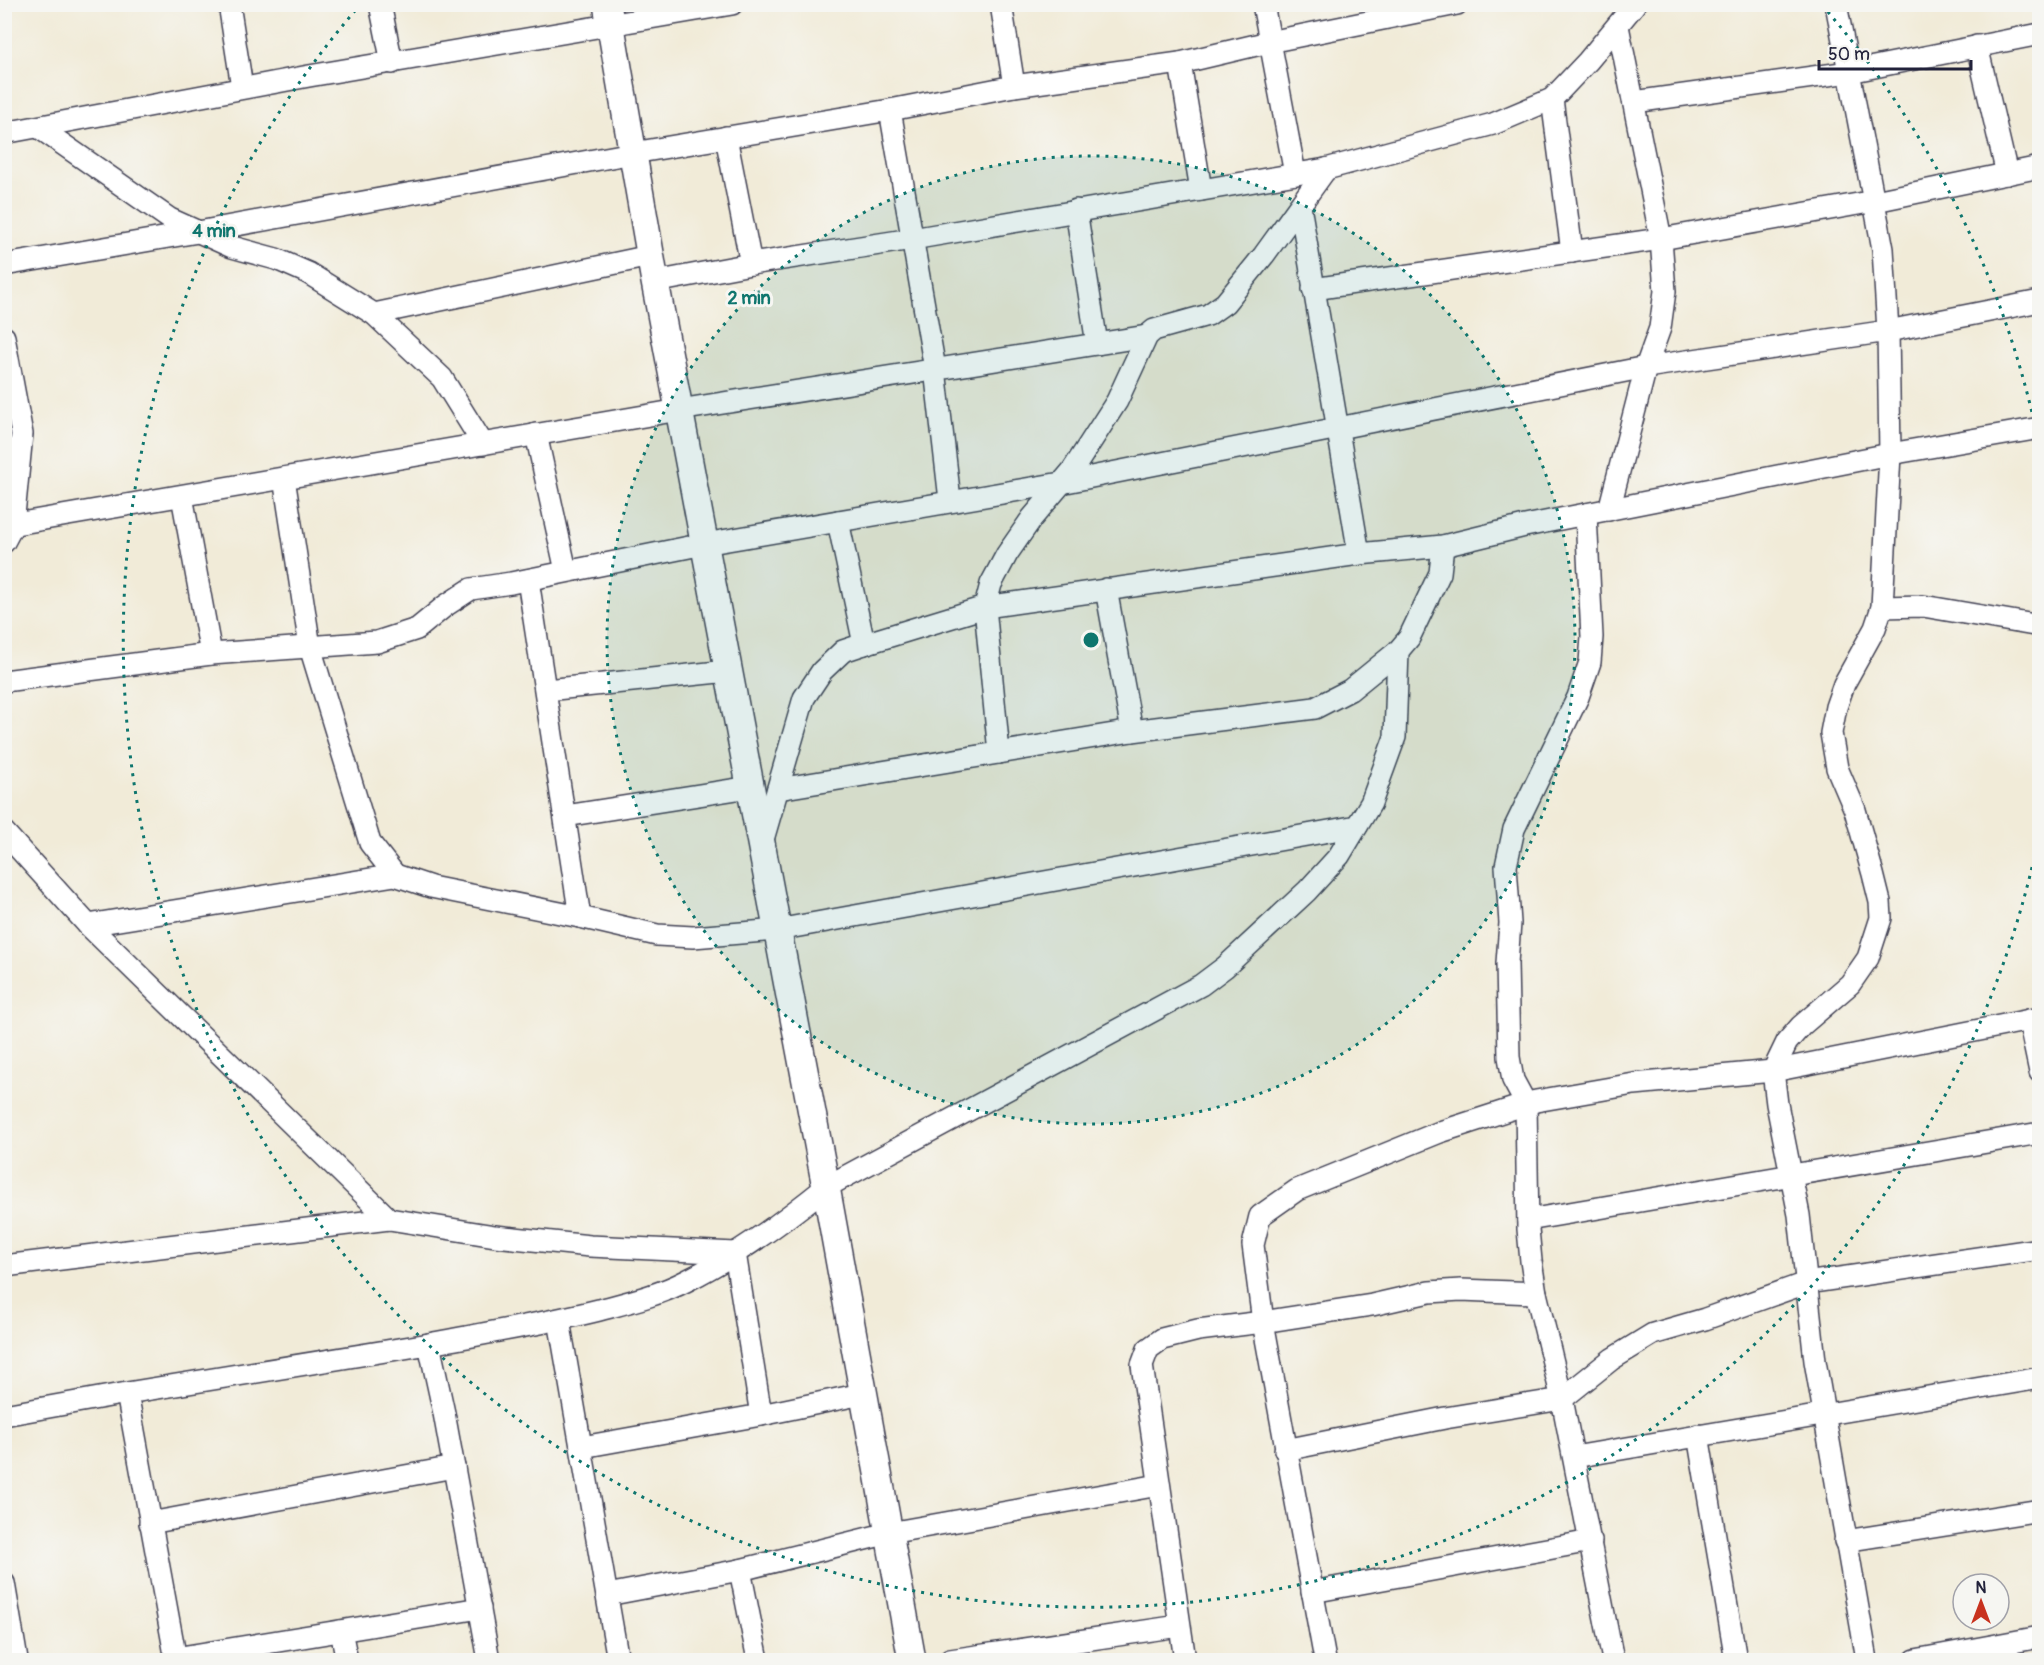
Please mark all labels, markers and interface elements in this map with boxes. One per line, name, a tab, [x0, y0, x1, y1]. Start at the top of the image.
scale bar	[1819, 33, 1970, 71]
text: 50 m	[1828, 43, 1870, 66]
text: 4 min	[192, 220, 236, 243]
text: 2 min	[727, 287, 771, 310]
centre of rings	[1081, 630, 1101, 650]
north arrow	[1951, 1572, 2011, 1632]
text: N	[1976, 1578, 1987, 1598]

